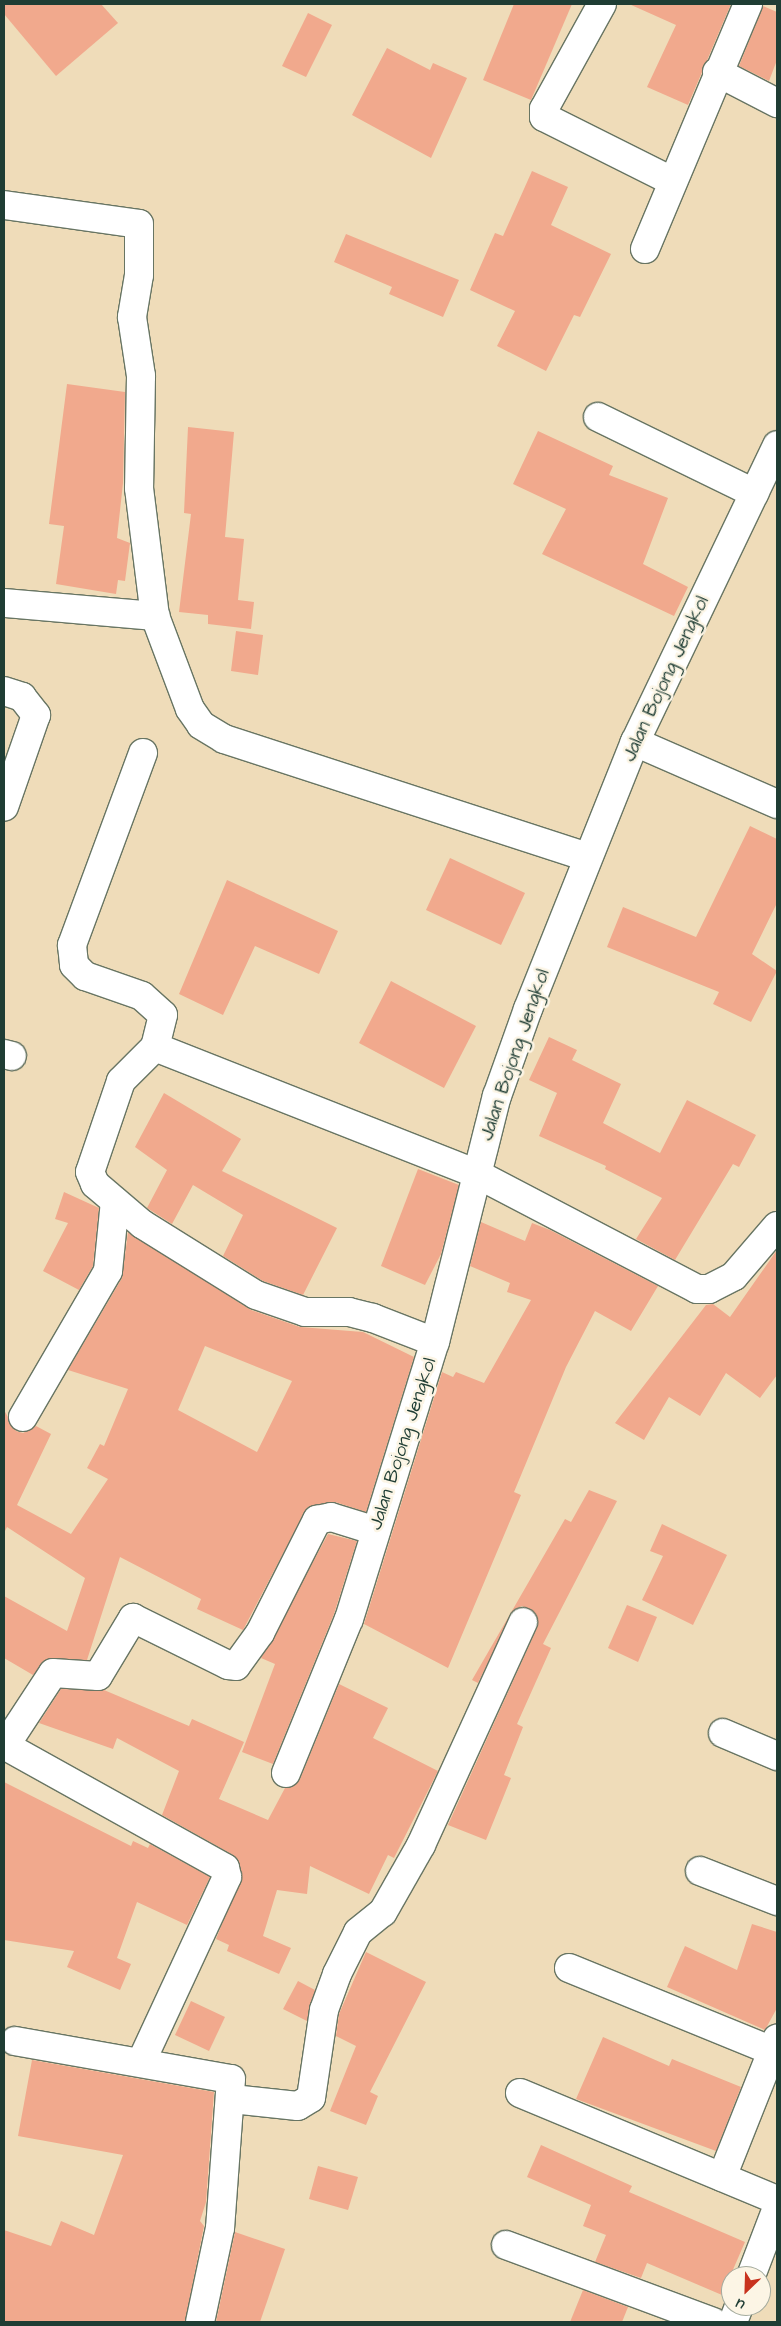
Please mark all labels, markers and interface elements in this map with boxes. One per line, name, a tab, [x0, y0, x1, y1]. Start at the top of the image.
street label: Jalan Bojong Jengkol	[618, 593, 714, 765]
street label: Jalan Bojong Jengkol	[475, 966, 555, 1144]
street label: Jalan Bojong Jengkol	[364, 1355, 442, 1533]
north arrow	[721, 2266, 771, 2316]
text: U	[733, 2293, 748, 2315]

